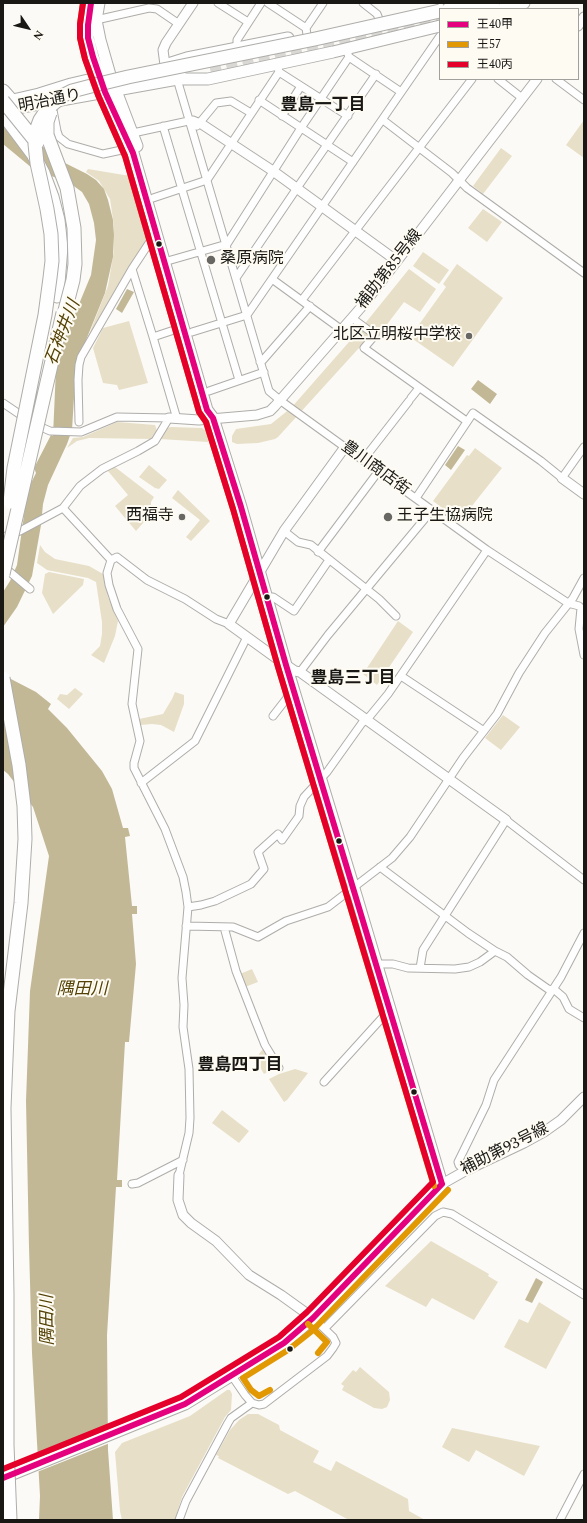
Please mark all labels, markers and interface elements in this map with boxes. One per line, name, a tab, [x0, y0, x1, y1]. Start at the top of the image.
north arrow	[8, 8, 48, 48]
legend	[439, 8, 579, 80]
text: 王40甲	[477, 15, 513, 34]
text: N	[29, 27, 48, 44]
text: 王57	[477, 35, 501, 54]
text: 王40丙	[477, 55, 513, 74]
street label: 明治通り	[17, 86, 83, 118]
district label: 豊島一丁目	[281, 97, 365, 117]
street label: 補助第85号線	[353, 226, 427, 314]
unlabelled marker	[154, 239, 164, 249]
place label: 桑原病院	[220, 250, 284, 270]
marker: 桑原病院	[205, 254, 217, 266]
water label: 石神井川	[42, 298, 86, 368]
place label: 北区立明桜中学校	[333, 326, 461, 346]
marker: 北区立明桜中学校	[464, 331, 474, 341]
street label: 豊川商店街	[337, 438, 413, 500]
place label: 西福寺	[126, 507, 174, 527]
place label: 王子生協病院	[397, 507, 493, 527]
marker: 王子生協病院	[382, 511, 394, 523]
marker: 西福寺	[177, 512, 187, 522]
unlabelled marker	[262, 592, 272, 602]
district label: 豊島三丁目	[311, 670, 395, 690]
unlabelled marker	[334, 836, 344, 846]
water label: 隅田川	[57, 981, 107, 1001]
district label: 豊島四丁目	[198, 1057, 282, 1077]
unlabelled marker	[409, 1087, 419, 1097]
street label: 補助第93号線	[458, 1120, 552, 1180]
water label: 隅田川	[38, 1294, 60, 1346]
unlabelled marker	[285, 1344, 295, 1354]

